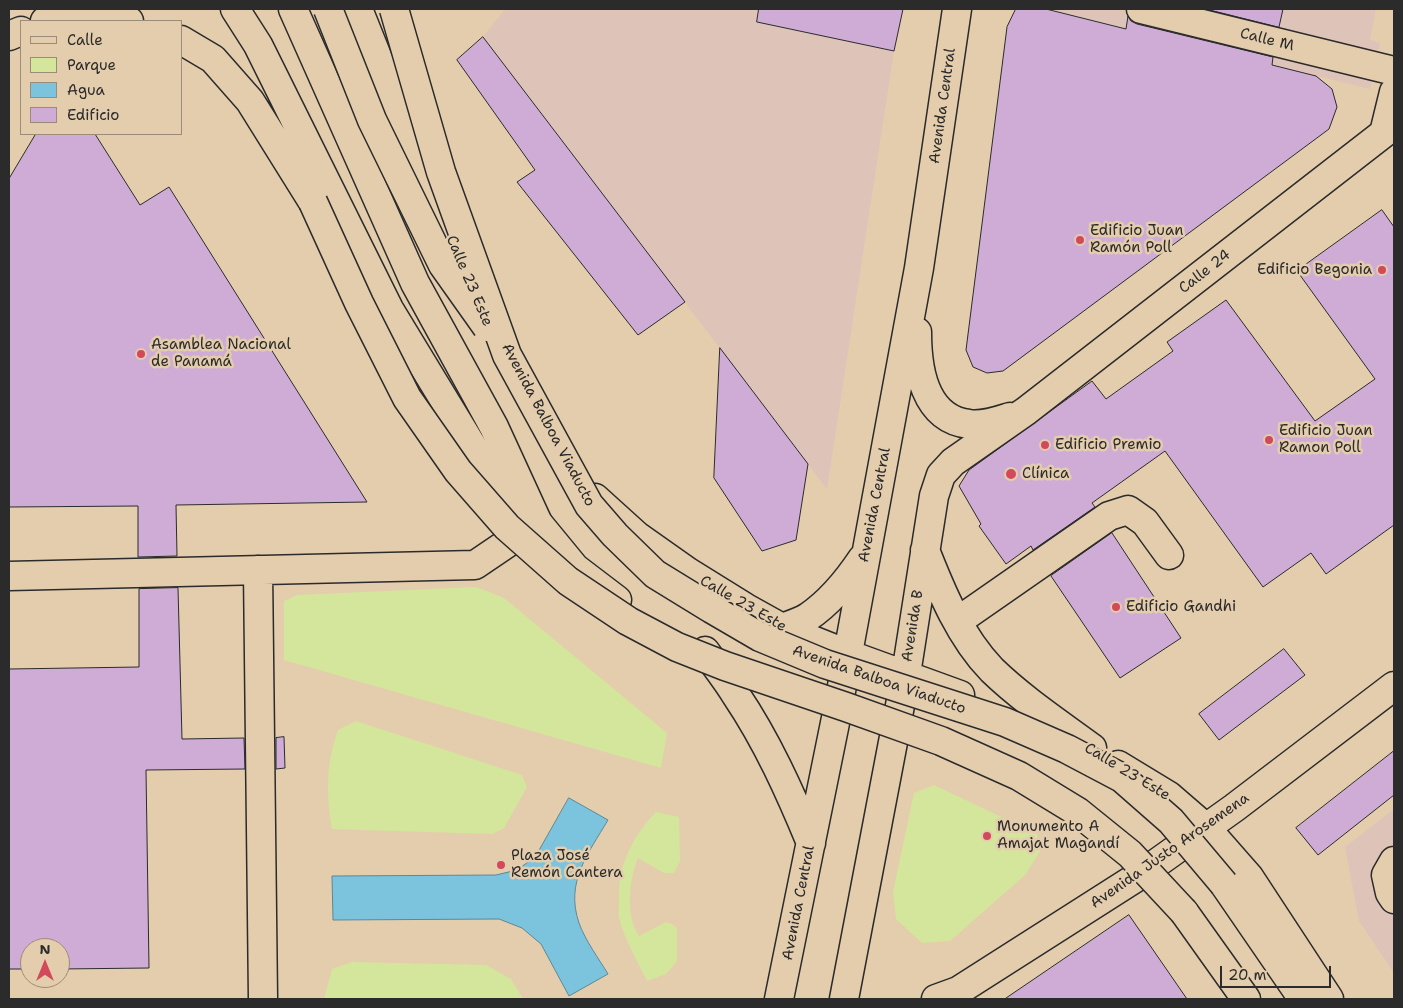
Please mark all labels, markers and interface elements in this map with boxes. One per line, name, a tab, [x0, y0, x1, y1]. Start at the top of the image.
legend	[20, 20, 182, 135]
street label: Calle M	[1238, 25, 1296, 55]
text: Calle	[67, 30, 103, 50]
street label: Avenida Central	[926, 47, 960, 165]
text: Parque	[67, 55, 116, 75]
text: Agua	[67, 80, 105, 100]
text: Edificio	[67, 105, 119, 125]
place label: Edificio Juan Ramón Poll	[1090, 222, 1183, 257]
street label: Calle 23 Este	[442, 233, 496, 329]
marker: Edificio Juan Ramón Poll	[1074, 234, 1086, 246]
street label: Calle 24	[1176, 246, 1234, 298]
place label: Edificio Begonia	[1257, 261, 1372, 279]
marker: Edificio Begonia	[1376, 264, 1388, 276]
place label: Asamblea Nacional de Panamá	[151, 336, 291, 371]
street label: Avenida Balboa Viaducto	[497, 340, 599, 510]
marker: Asamblea Nacional de Panamá	[135, 348, 147, 360]
place label: Edificio Juan Ramon Poll	[1279, 422, 1372, 457]
marker: Edificio Juan Ramon Poll	[1263, 434, 1275, 446]
place label: Edificio Premio	[1055, 436, 1161, 454]
marker: Edificio Premio	[1039, 439, 1051, 451]
street label: Avenida Central	[855, 446, 895, 564]
place label: Clínica	[1022, 465, 1069, 483]
marker: Clínica	[1004, 467, 1018, 481]
street label: Calle 23 Este	[697, 572, 789, 636]
street label: Avenida B	[898, 589, 928, 663]
place label: Edificio Gandhi	[1126, 598, 1236, 616]
marker: Edificio Gandhi	[1110, 601, 1122, 613]
street label: Avenida Balboa Viaducto	[790, 642, 968, 718]
street label: Calle 23 Este	[1081, 739, 1173, 805]
street label: Avenida Justo Arosemena	[1087, 789, 1253, 913]
place label: Monumento A Amajat Magandí	[997, 818, 1119, 853]
marker: Monumento A Amajat Magandí	[981, 830, 993, 842]
street label: Avenida Central	[779, 844, 819, 962]
place label: Plaza José Remón Cantera	[511, 847, 623, 882]
marker: Plaza José Remón Cantera	[495, 859, 507, 871]
north arrow	[20, 938, 70, 988]
text: N	[39, 940, 51, 958]
scale bar	[1223, 956, 1334, 988]
text: 20 m	[1228, 965, 1267, 985]

